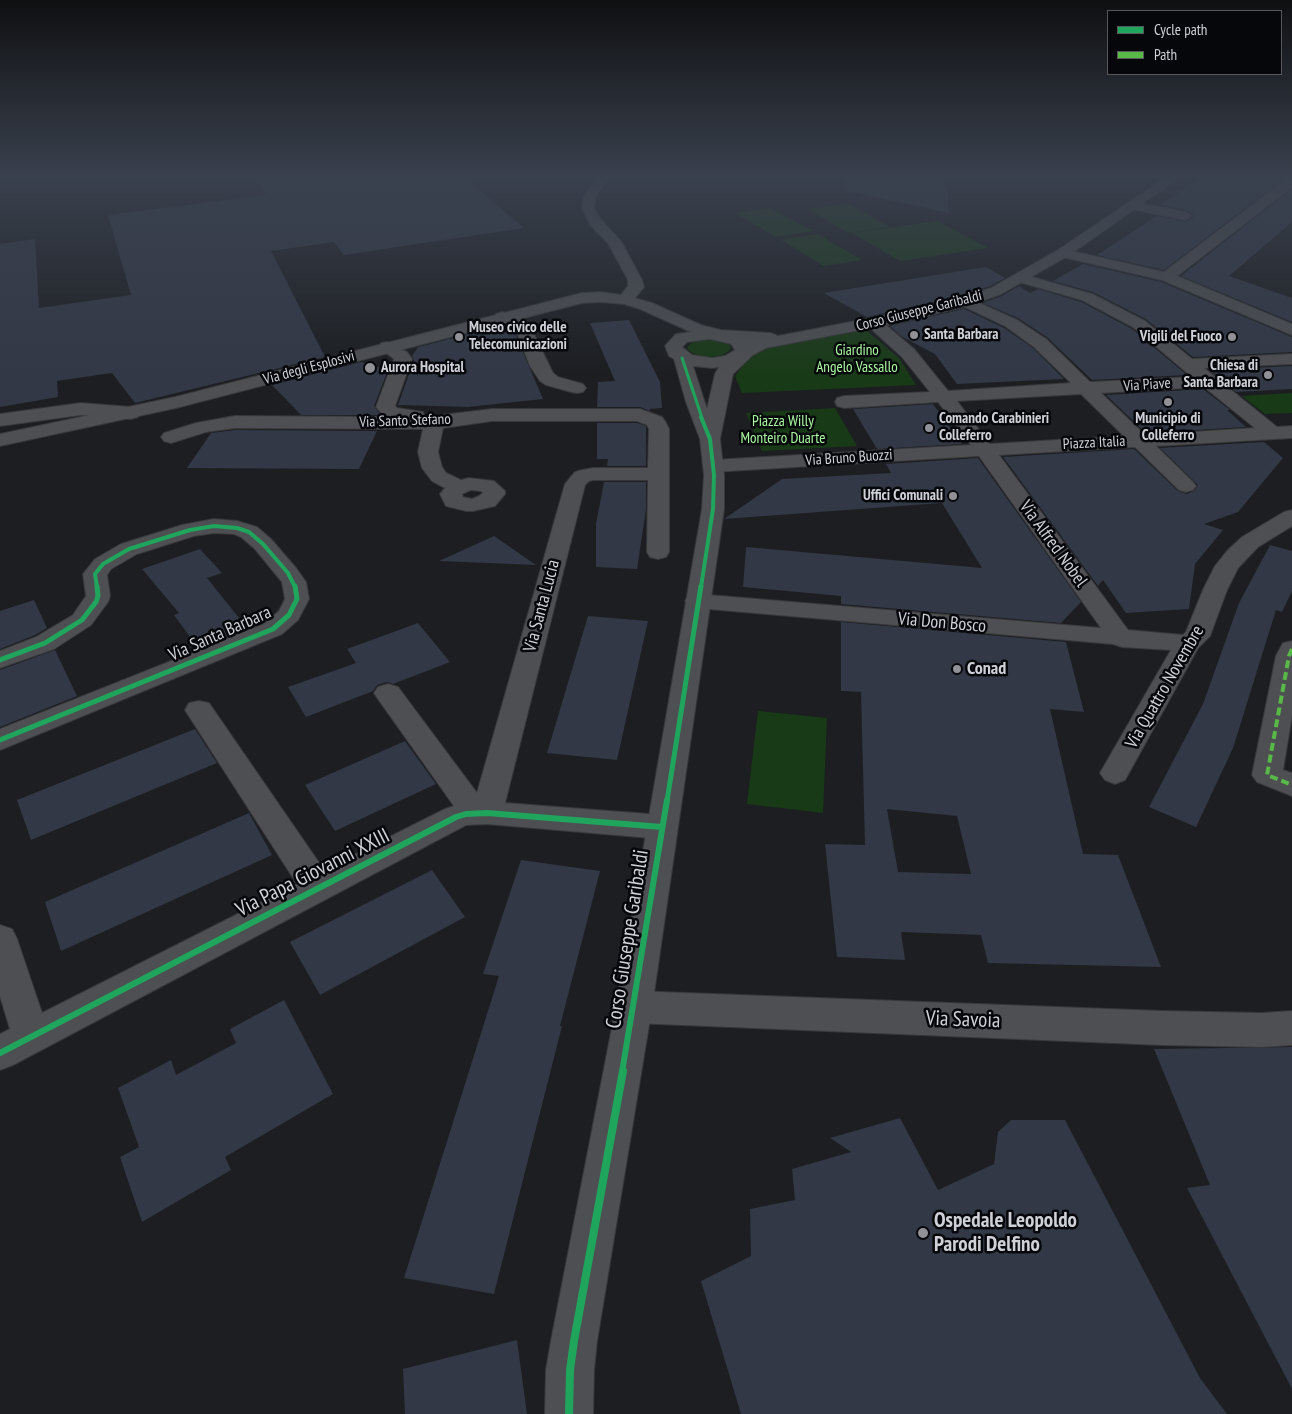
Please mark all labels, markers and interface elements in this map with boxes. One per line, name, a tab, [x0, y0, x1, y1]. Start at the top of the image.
legend	[1107, 10, 1282, 75]
text: Cycle path	[1154, 20, 1207, 39]
text: Path	[1154, 45, 1177, 64]
street label: Corso Giuseppe Garibaldi	[854, 287, 984, 335]
place label: Museo civico delle Telecomunicazioni	[469, 319, 567, 354]
place label: Santa Barbara	[924, 326, 999, 344]
place label: Vigili del Fuoco	[1140, 328, 1222, 346]
marker: Santa Barbara	[908, 329, 920, 341]
marker: Museo civico delle Telecomunicazioni	[453, 331, 465, 343]
marker: Vigili del Fuoco	[1226, 331, 1238, 343]
park label: Giardino Angelo Vassallo	[816, 342, 898, 377]
street label: Via degli Esplosivi	[261, 347, 357, 389]
place label: Chiesa di Santa Barbara	[1183, 357, 1258, 392]
place label: Aurora Hospital	[381, 359, 464, 377]
marker: Aurora Hospital	[363, 361, 377, 375]
marker: Chiesa di Santa Barbara	[1262, 369, 1274, 381]
street label: Via Piave	[1123, 374, 1171, 396]
marker: Municipio di Colleferro	[1162, 396, 1174, 408]
street label: Via Santo Stefano	[359, 410, 451, 432]
place label: Comando Carabinieri Colleferro	[939, 410, 1049, 445]
place label: Municipio di Colleferro	[1135, 410, 1201, 445]
park label: Piazza Willy Monteiro Duarte	[741, 413, 825, 448]
marker: Comando Carabinieri Colleferro	[923, 422, 935, 434]
street label: Piazza Italia	[1062, 432, 1126, 454]
street label: Via Bruno Buozzi	[805, 446, 893, 470]
place label: Uffici Comunali	[863, 487, 943, 505]
marker: Uffici Comunali	[947, 490, 959, 502]
street label: Via Alfred Nobel	[1014, 497, 1092, 591]
street label: Via Santa Lucia	[519, 558, 565, 654]
street label: Via Santa Barbara	[165, 602, 275, 666]
street label: Via Don Bosco	[897, 608, 987, 638]
street label: Via Quattro Novembre	[1121, 622, 1209, 752]
place label: Conad	[967, 658, 1006, 680]
marker: Conad	[951, 663, 963, 675]
street label: Via Papa Giovanni XXIII	[232, 823, 394, 923]
street label: Corso Giuseppe Garibaldi	[601, 848, 655, 1030]
street label: Via Savoia	[925, 1006, 1001, 1034]
place label: Ospedale Leopoldo Parodi Delfino	[934, 1208, 1077, 1258]
marker: Ospedale Leopoldo Parodi Delfino	[916, 1226, 930, 1240]

